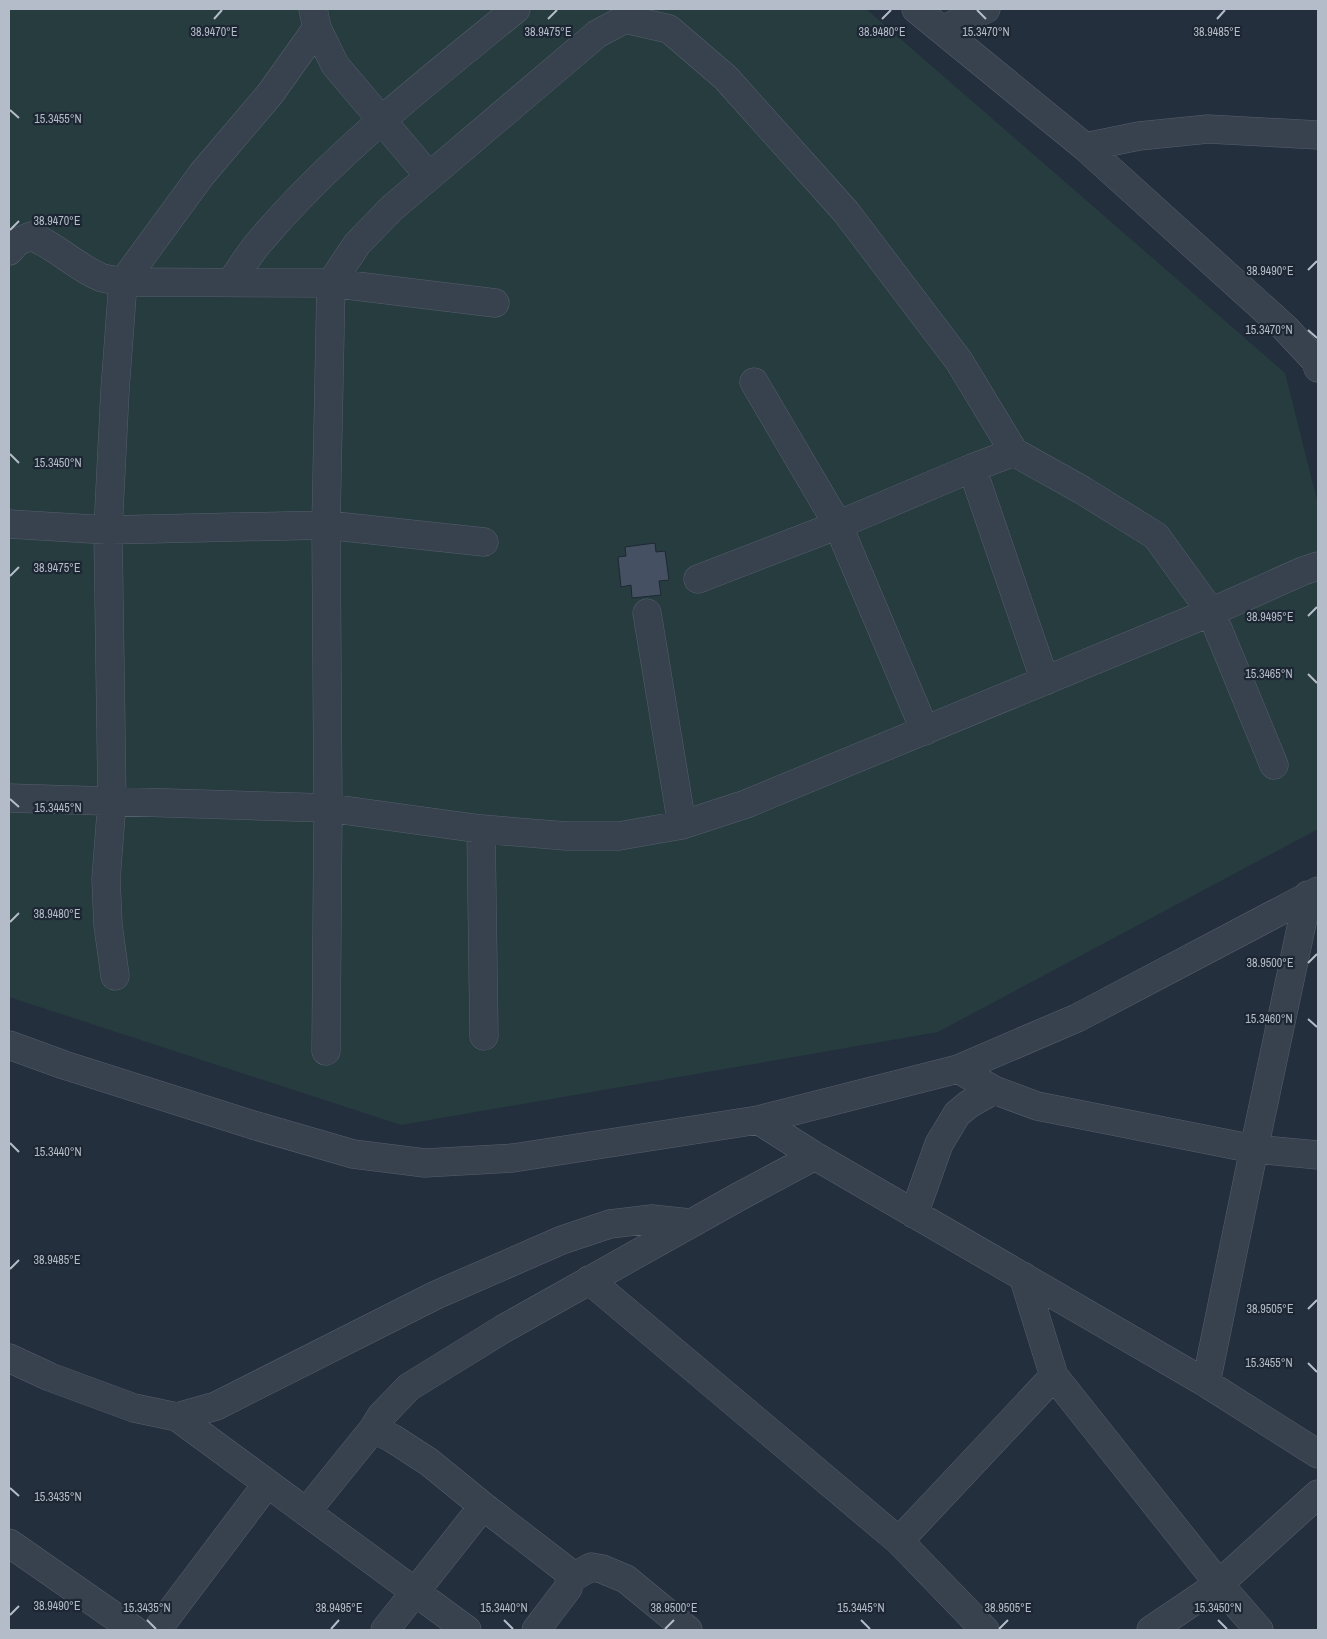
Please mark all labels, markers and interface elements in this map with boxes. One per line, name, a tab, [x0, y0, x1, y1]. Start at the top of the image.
text: 38.9470°E	[191, 24, 237, 40]
text: 38.9475°E	[525, 24, 571, 40]
text: 38.9480°E	[859, 24, 905, 40]
text: 15.3470°N	[962, 24, 1010, 40]
text: 38.9485°E	[1194, 24, 1240, 40]
text: 15.3455°N	[34, 111, 82, 127]
text: 38.9470°E	[34, 213, 80, 229]
text: 38.9490°E	[1247, 263, 1293, 279]
text: 15.3470°N	[1245, 322, 1293, 338]
text: 15.3450°N	[34, 455, 82, 471]
text: 38.9475°E	[34, 560, 80, 576]
text: 38.9495°E	[1247, 609, 1293, 625]
text: 15.3465°N	[1245, 666, 1293, 682]
text: 15.3445°N	[34, 800, 82, 816]
text: 38.9480°E	[34, 906, 80, 922]
text: 38.9500°E	[1247, 955, 1293, 971]
text: 15.3460°N	[1245, 1011, 1293, 1027]
text: 15.3440°N	[34, 1144, 82, 1160]
text: 38.9485°E	[34, 1252, 80, 1268]
text: 38.9505°E	[1247, 1301, 1293, 1317]
text: 15.3455°N	[1245, 1355, 1293, 1371]
text: 15.3435°N	[34, 1489, 82, 1505]
text: 38.9490°E	[34, 1598, 80, 1614]
text: 15.3435°N	[123, 1600, 171, 1616]
text: 38.9495°E	[316, 1600, 362, 1616]
text: 15.3440°N	[480, 1600, 528, 1616]
text: 38.9500°E	[651, 1600, 697, 1616]
text: 15.3445°N	[837, 1600, 885, 1616]
text: 38.9505°E	[985, 1600, 1031, 1616]
text: 15.3450°N	[1194, 1600, 1242, 1616]

